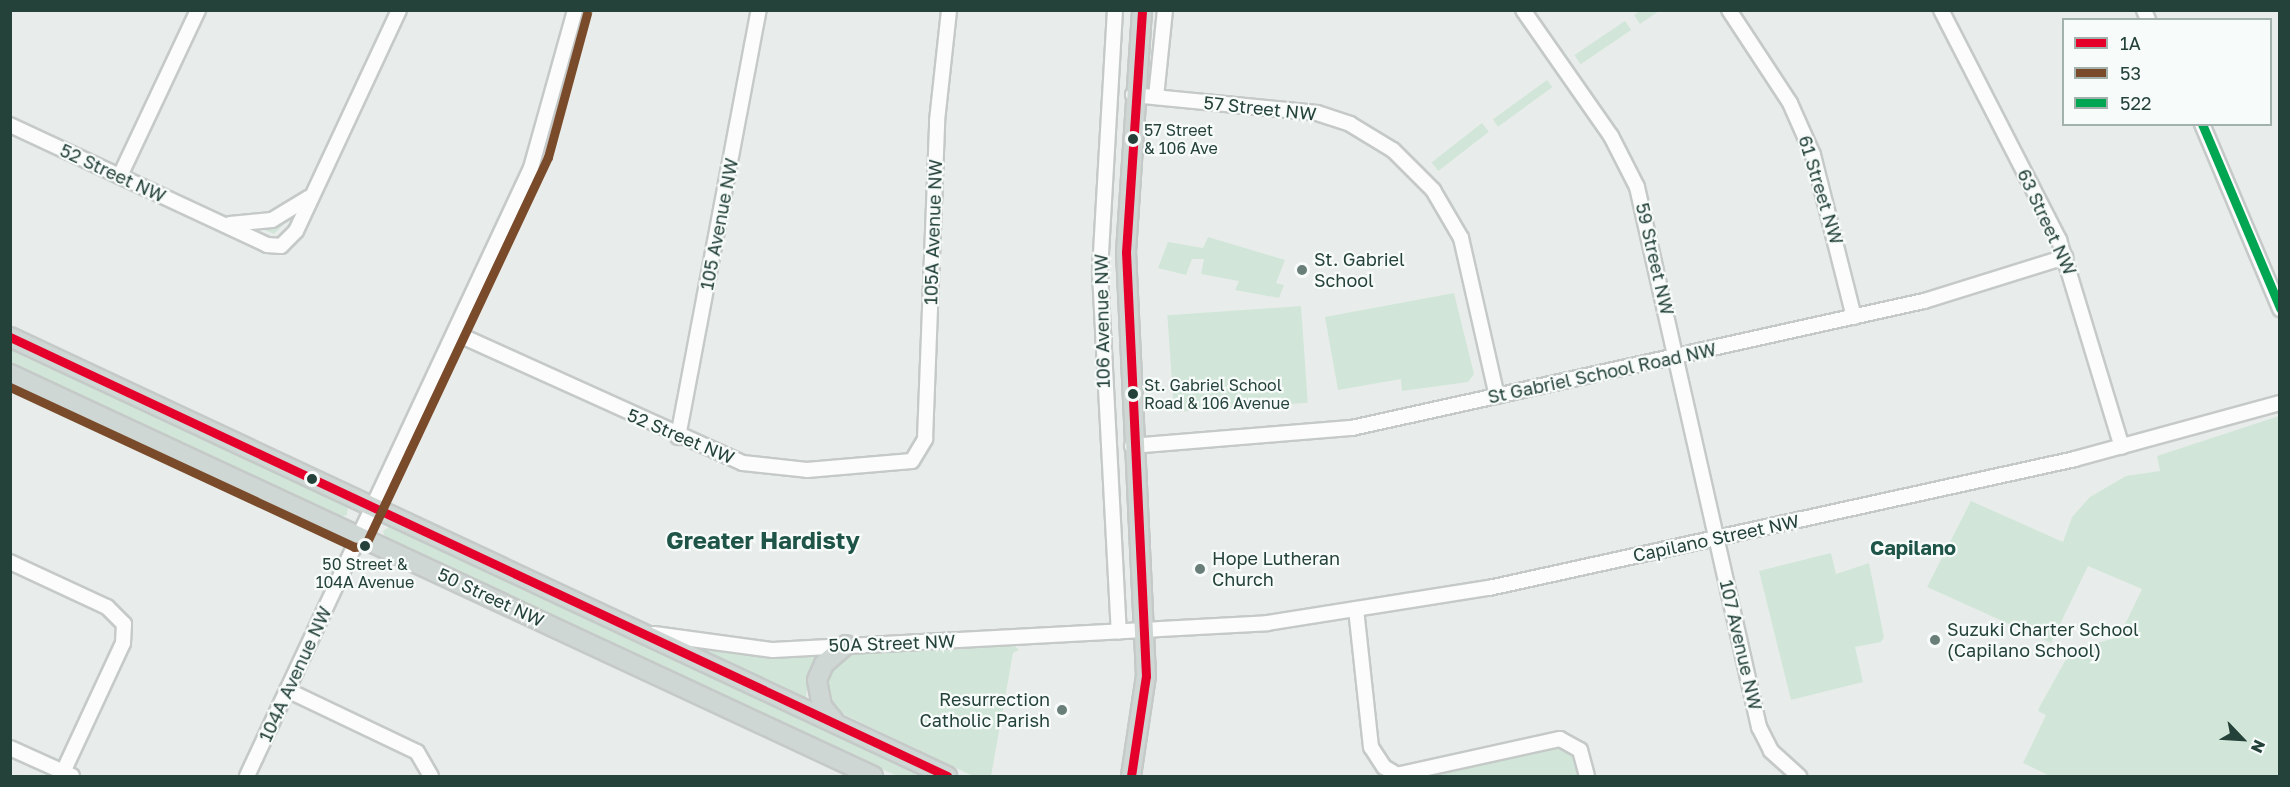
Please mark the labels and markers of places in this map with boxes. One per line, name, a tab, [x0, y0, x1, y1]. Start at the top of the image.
place label: 57 Street & 106 Ave	[1144, 120, 1218, 158]
marker: 57 Street & 106 Ave	[1127, 133, 1139, 145]
place label: St. Gabriel School	[1314, 249, 1405, 292]
marker: St. Gabriel School	[1295, 263, 1309, 277]
place label: St. Gabriel School Road & 106 Avenue	[1144, 375, 1290, 413]
marker: St. Gabriel School Road & 106 Avenue	[1127, 388, 1139, 400]
unlabelled marker	[306, 473, 318, 485]
marker: 50 Street & 104A Avenue	[359, 540, 371, 552]
place label: Hope Lutheran Church	[1212, 548, 1340, 590]
place label: 50 Street & 104A Avenue	[316, 554, 414, 592]
marker: Hope Lutheran Church	[1193, 562, 1207, 576]
place label: Suzuki Charter School (Capilano School)	[1947, 619, 2139, 662]
marker: Suzuki Charter School (Capilano School)	[1928, 633, 1942, 647]
place label: Resurrection Catholic Parish	[920, 689, 1050, 732]
marker: Resurrection Catholic Parish	[1055, 703, 1069, 717]

